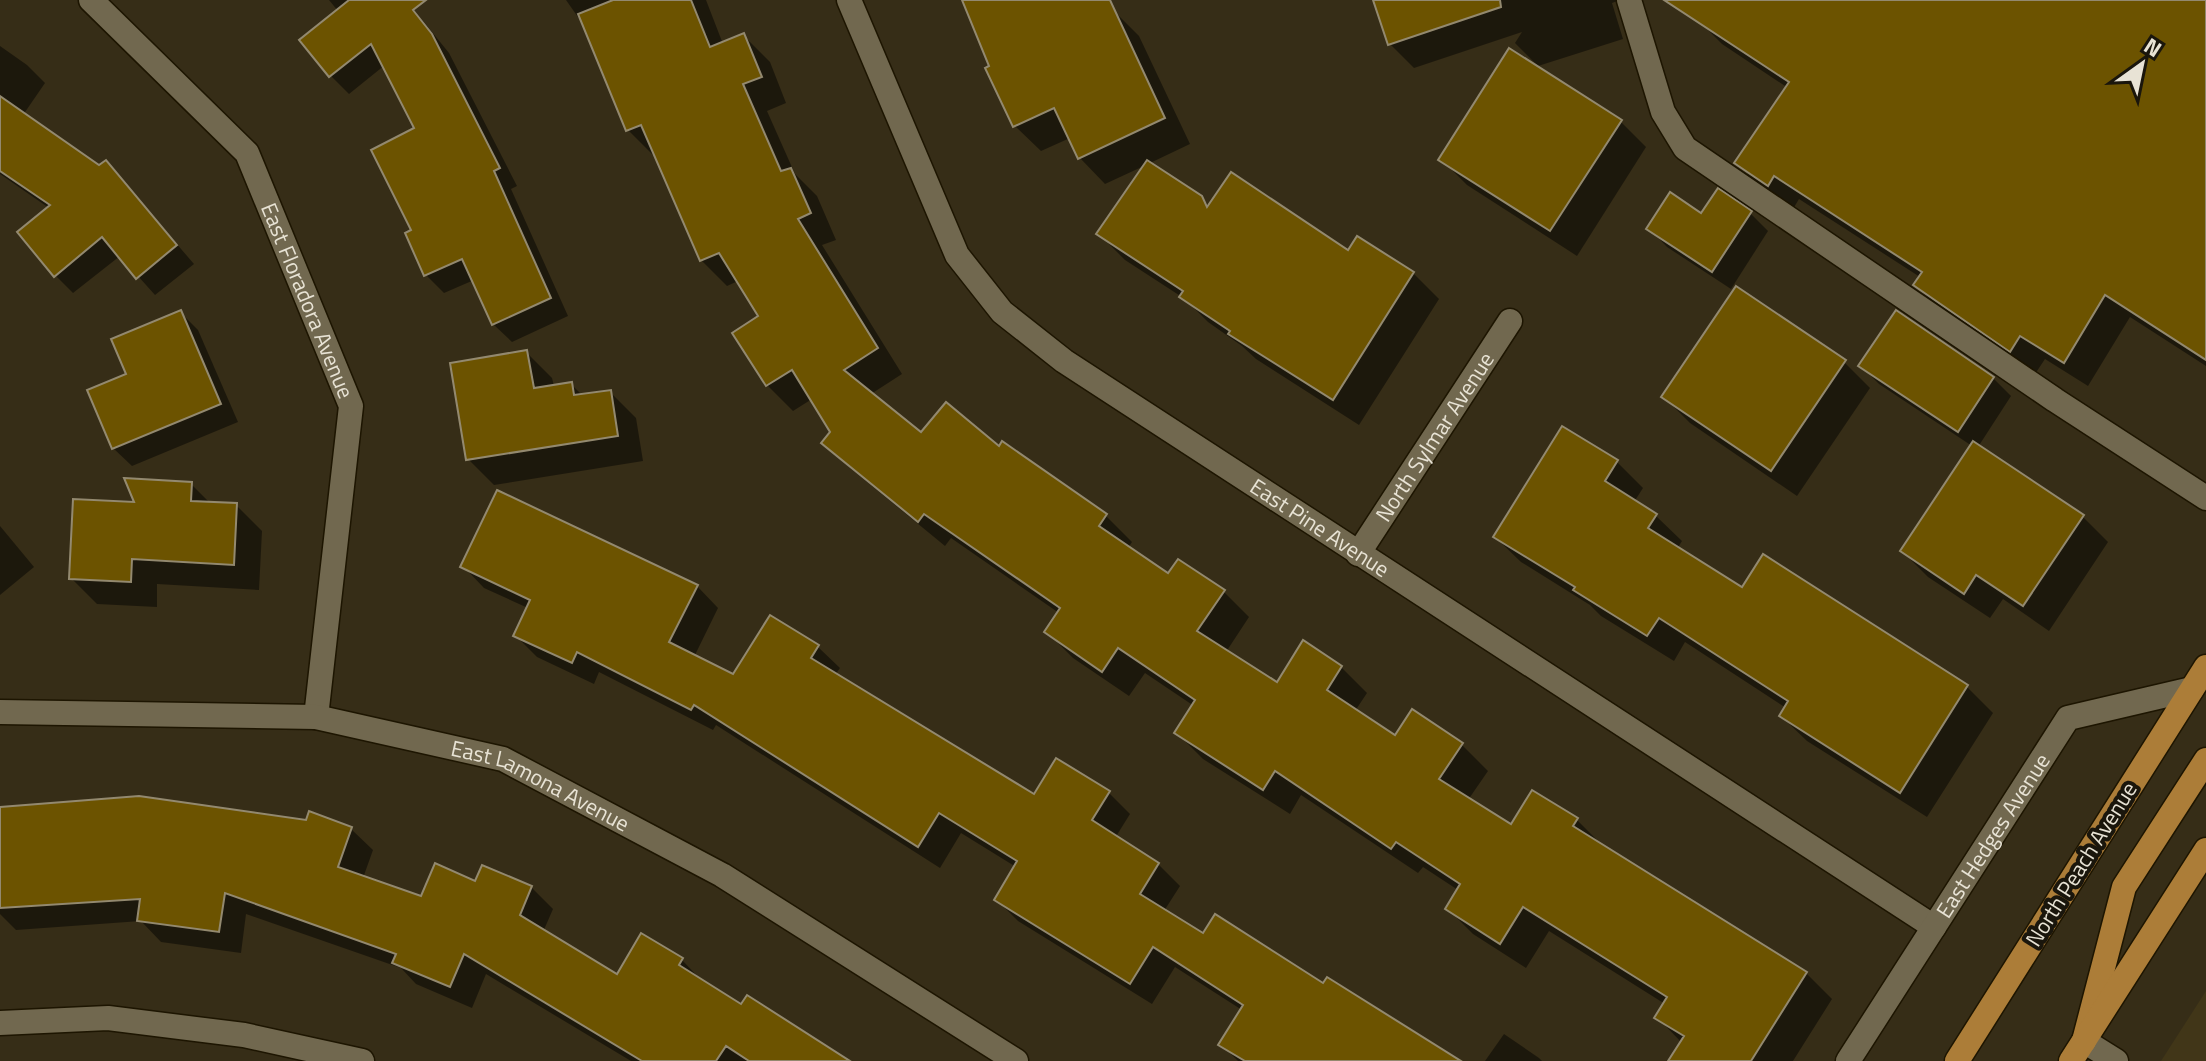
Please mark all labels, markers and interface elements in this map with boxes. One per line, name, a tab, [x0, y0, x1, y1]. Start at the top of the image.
north arrow	[2102, 24, 2182, 104]
text: N	[2137, 29, 2169, 66]
street label: East Floradora Avenue	[252, 198, 363, 403]
street label: North Sylmar Avenue	[1367, 345, 1502, 528]
street label: East Pine Avenue	[1243, 470, 1397, 586]
street label: East Lamona Avenue	[448, 731, 636, 840]
street label: East Hedges Avenue	[1927, 746, 2058, 925]
street label: North Peach Avenue	[2017, 775, 2145, 953]

